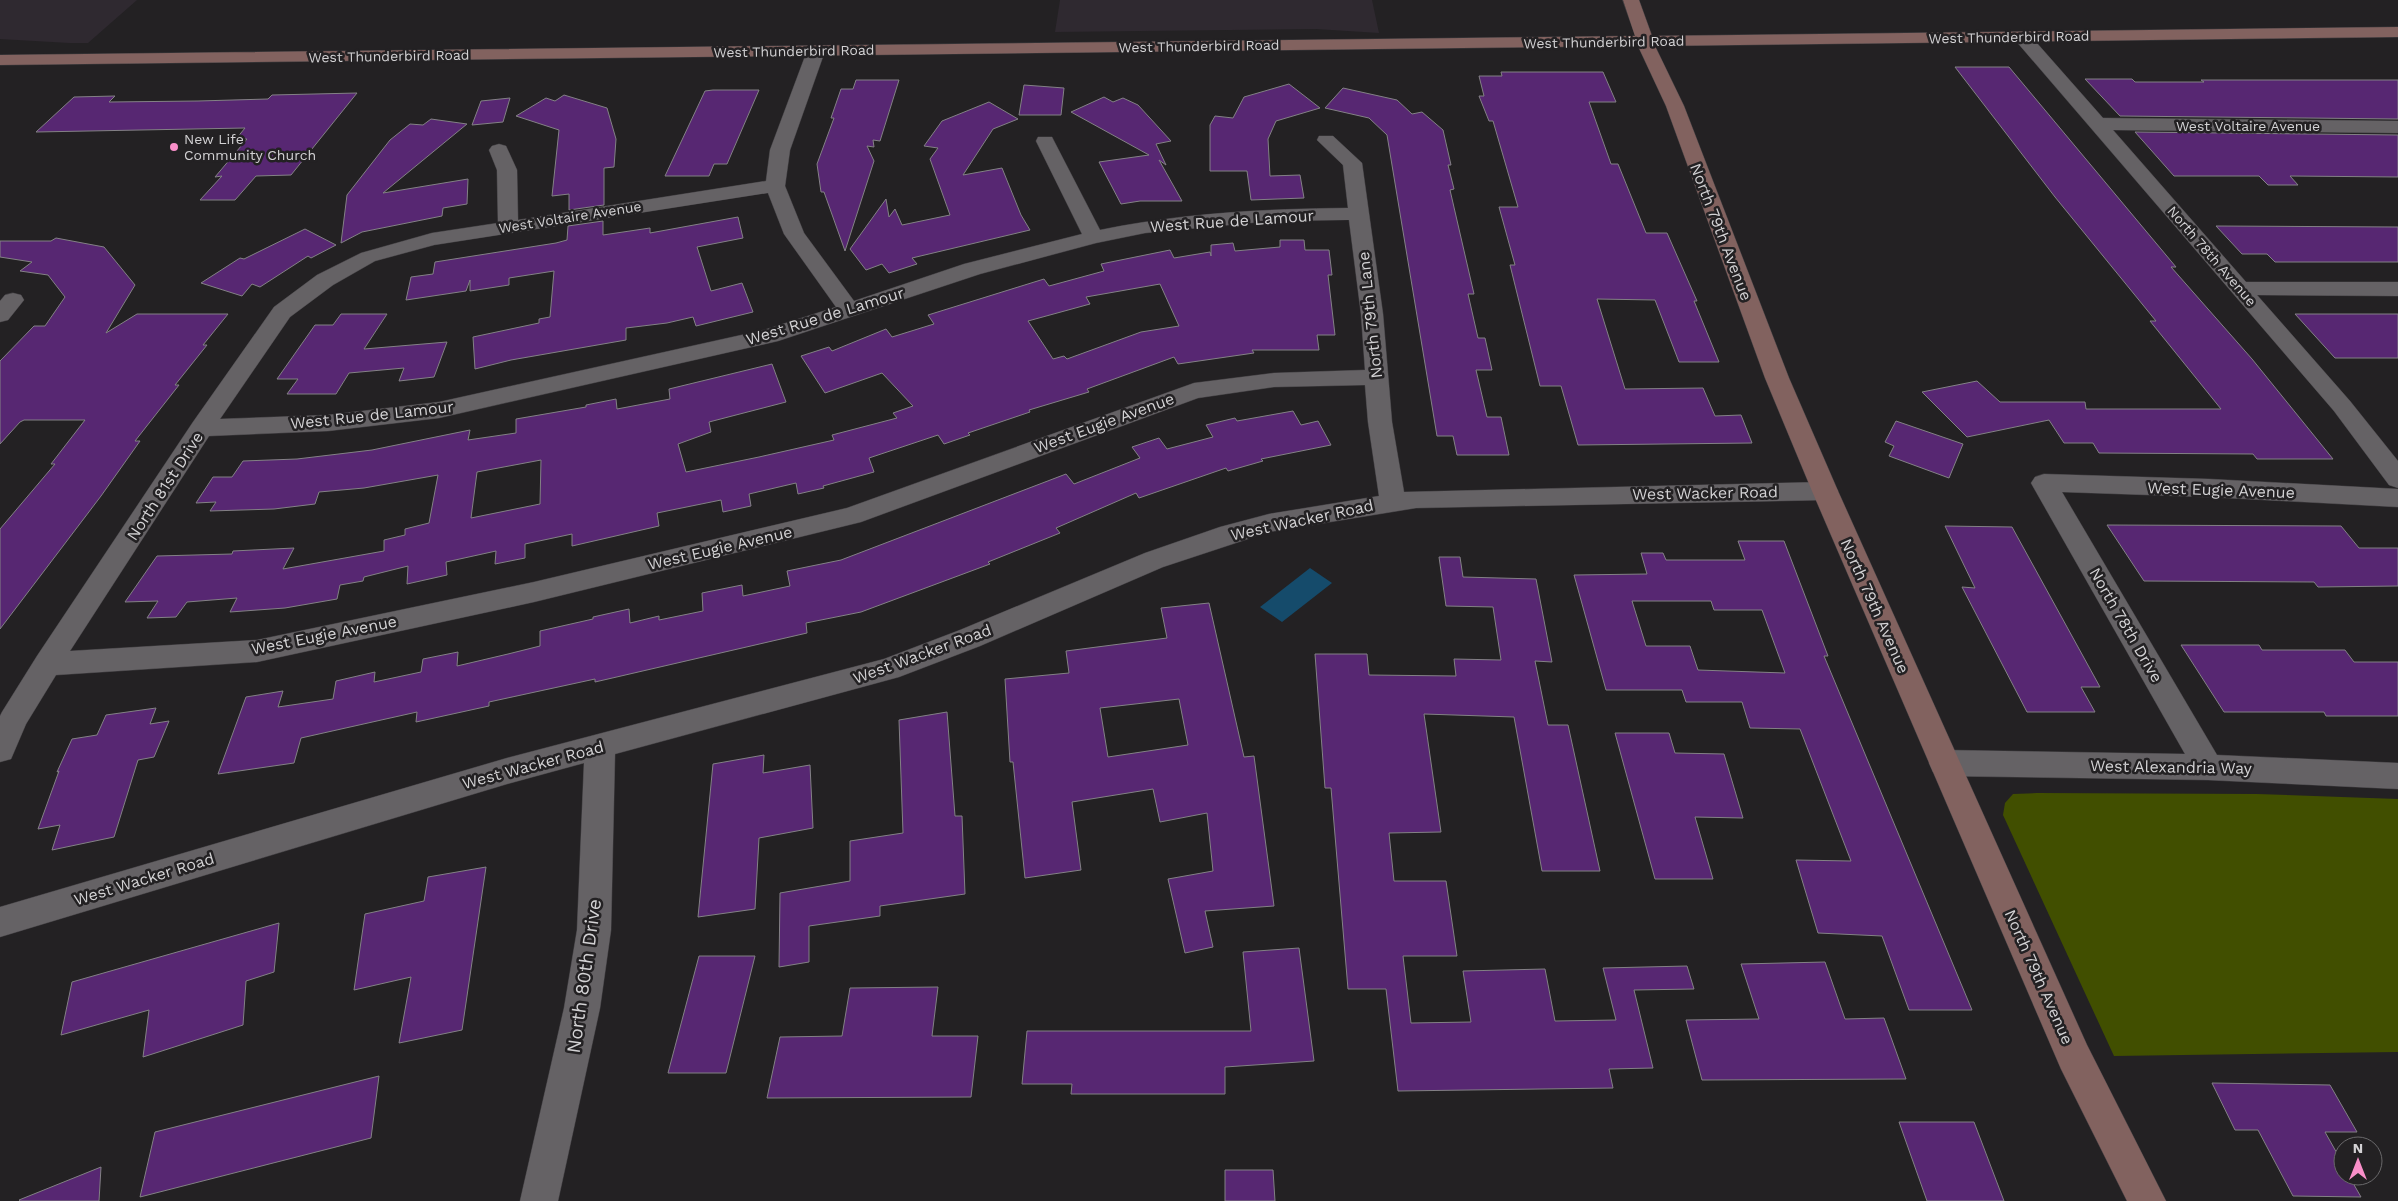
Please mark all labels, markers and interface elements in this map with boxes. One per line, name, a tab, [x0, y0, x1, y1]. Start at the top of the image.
street label: West Thunderbird Road	[1928, 28, 2090, 46]
street label: West Thunderbird Road	[1523, 33, 1685, 51]
street label: West Thunderbird Road	[1118, 37, 1280, 55]
street label: West Thunderbird Road	[713, 42, 875, 60]
street label: West Thunderbird Road	[308, 47, 470, 65]
street label: West Voltaire Avenue	[2176, 118, 2320, 134]
place label: New Life Community Church	[184, 131, 316, 163]
marker: New Life Community Church	[168, 141, 180, 153]
street label: North 79th Avenue	[1686, 161, 1756, 303]
street label: West Voltaire Avenue	[498, 198, 642, 236]
street label: North 78th Avenue	[2164, 203, 2260, 309]
street label: West Rue de Lamour	[1149, 206, 1315, 236]
street label: North 79th Lane	[1354, 251, 1386, 379]
street label: West Rue de Lamour	[744, 283, 907, 349]
street label: West Eugie Avenue	[1031, 389, 1177, 457]
street label: West Rue de Lamour	[289, 397, 455, 433]
street label: North 81st Drive	[123, 428, 207, 544]
street label: West Eugie Avenue	[2147, 478, 2295, 502]
street label: West Wacker Road	[1632, 482, 1778, 504]
street label: West Wacker Road	[1229, 496, 1375, 544]
street label: West Eugie Avenue	[646, 522, 794, 574]
street label: North 79th Avenue	[1837, 536, 1913, 676]
street label: North 78th Drive	[2086, 564, 2166, 686]
street label: West Eugie Avenue	[250, 612, 398, 658]
street label: West Wacker Road	[850, 620, 994, 688]
street label: West Wacker Road	[460, 737, 606, 793]
street label: West Alexandria Way	[2090, 756, 2253, 778]
street label: West Wacker Road	[72, 849, 216, 909]
street label: North 80th Drive	[562, 897, 606, 1055]
street label: North 79th Avenue	[2001, 907, 2077, 1047]
north arrow	[2333, 1136, 2383, 1186]
text: N	[2353, 1140, 2363, 1156]

